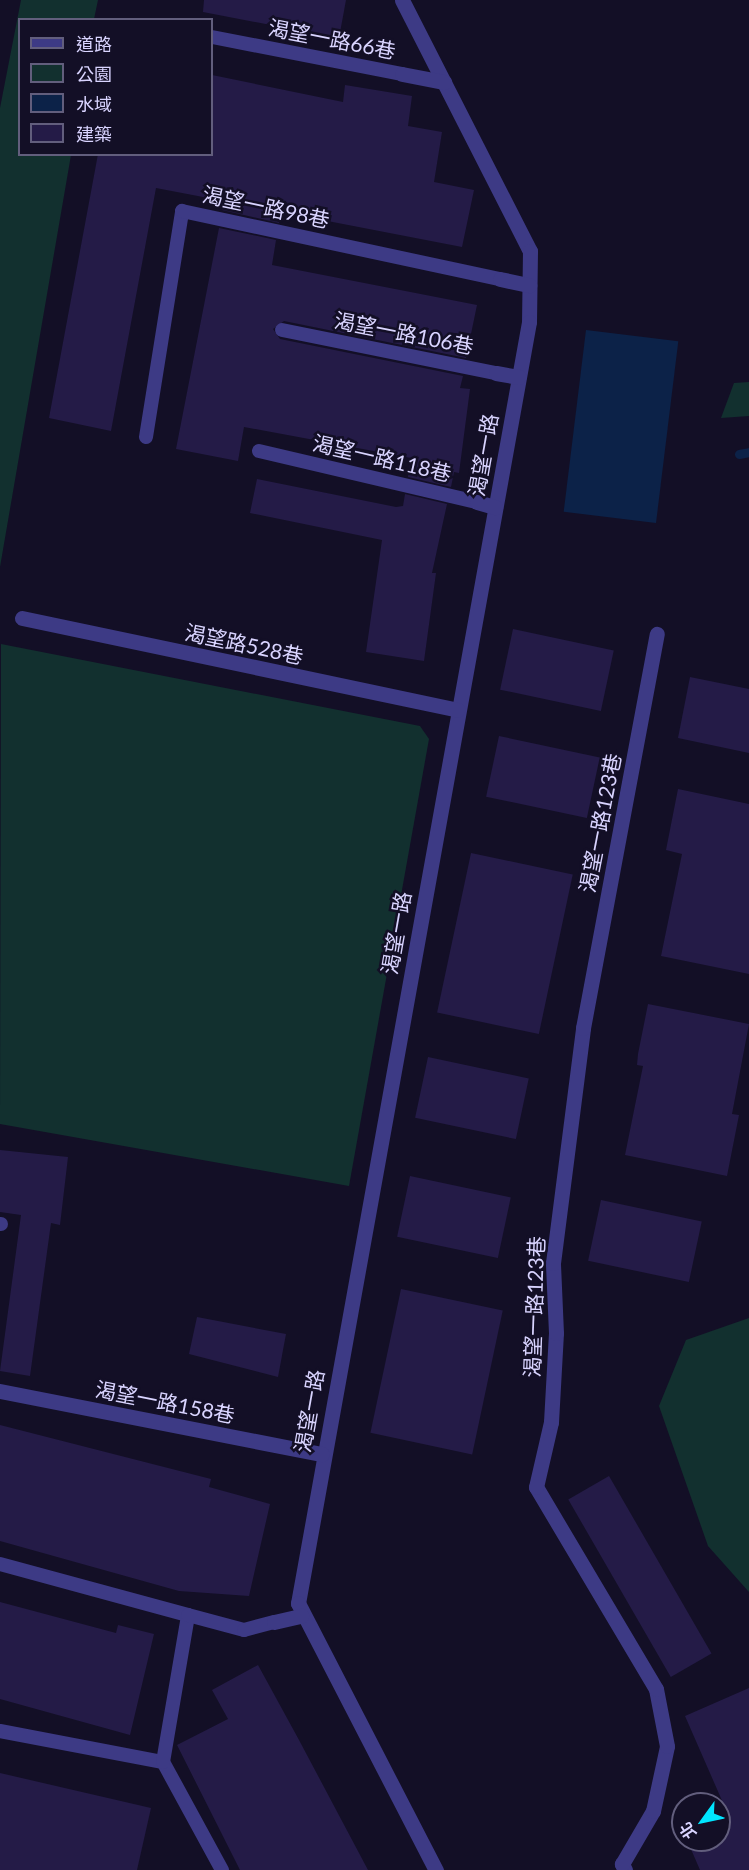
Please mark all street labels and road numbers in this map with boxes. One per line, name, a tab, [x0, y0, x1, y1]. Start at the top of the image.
street label: 渴望一路66巷	[266, 14, 398, 64]
street label: 渴望一路98巷	[200, 181, 332, 233]
street label: 渴望一路106巷	[332, 307, 476, 359]
street label: 渴望一路	[463, 411, 503, 499]
street label: 渴望一路118巷	[310, 430, 454, 486]
street label: 渴望路528巷	[182, 619, 306, 669]
street label: 渴望一路123巷	[574, 751, 626, 895]
street label: 渴望一路	[376, 889, 416, 977]
street label: 渴望一路123巷	[519, 1236, 549, 1378]
street label: 渴望一路	[289, 1367, 329, 1455]
street label: 渴望一路158巷	[93, 1376, 237, 1428]

